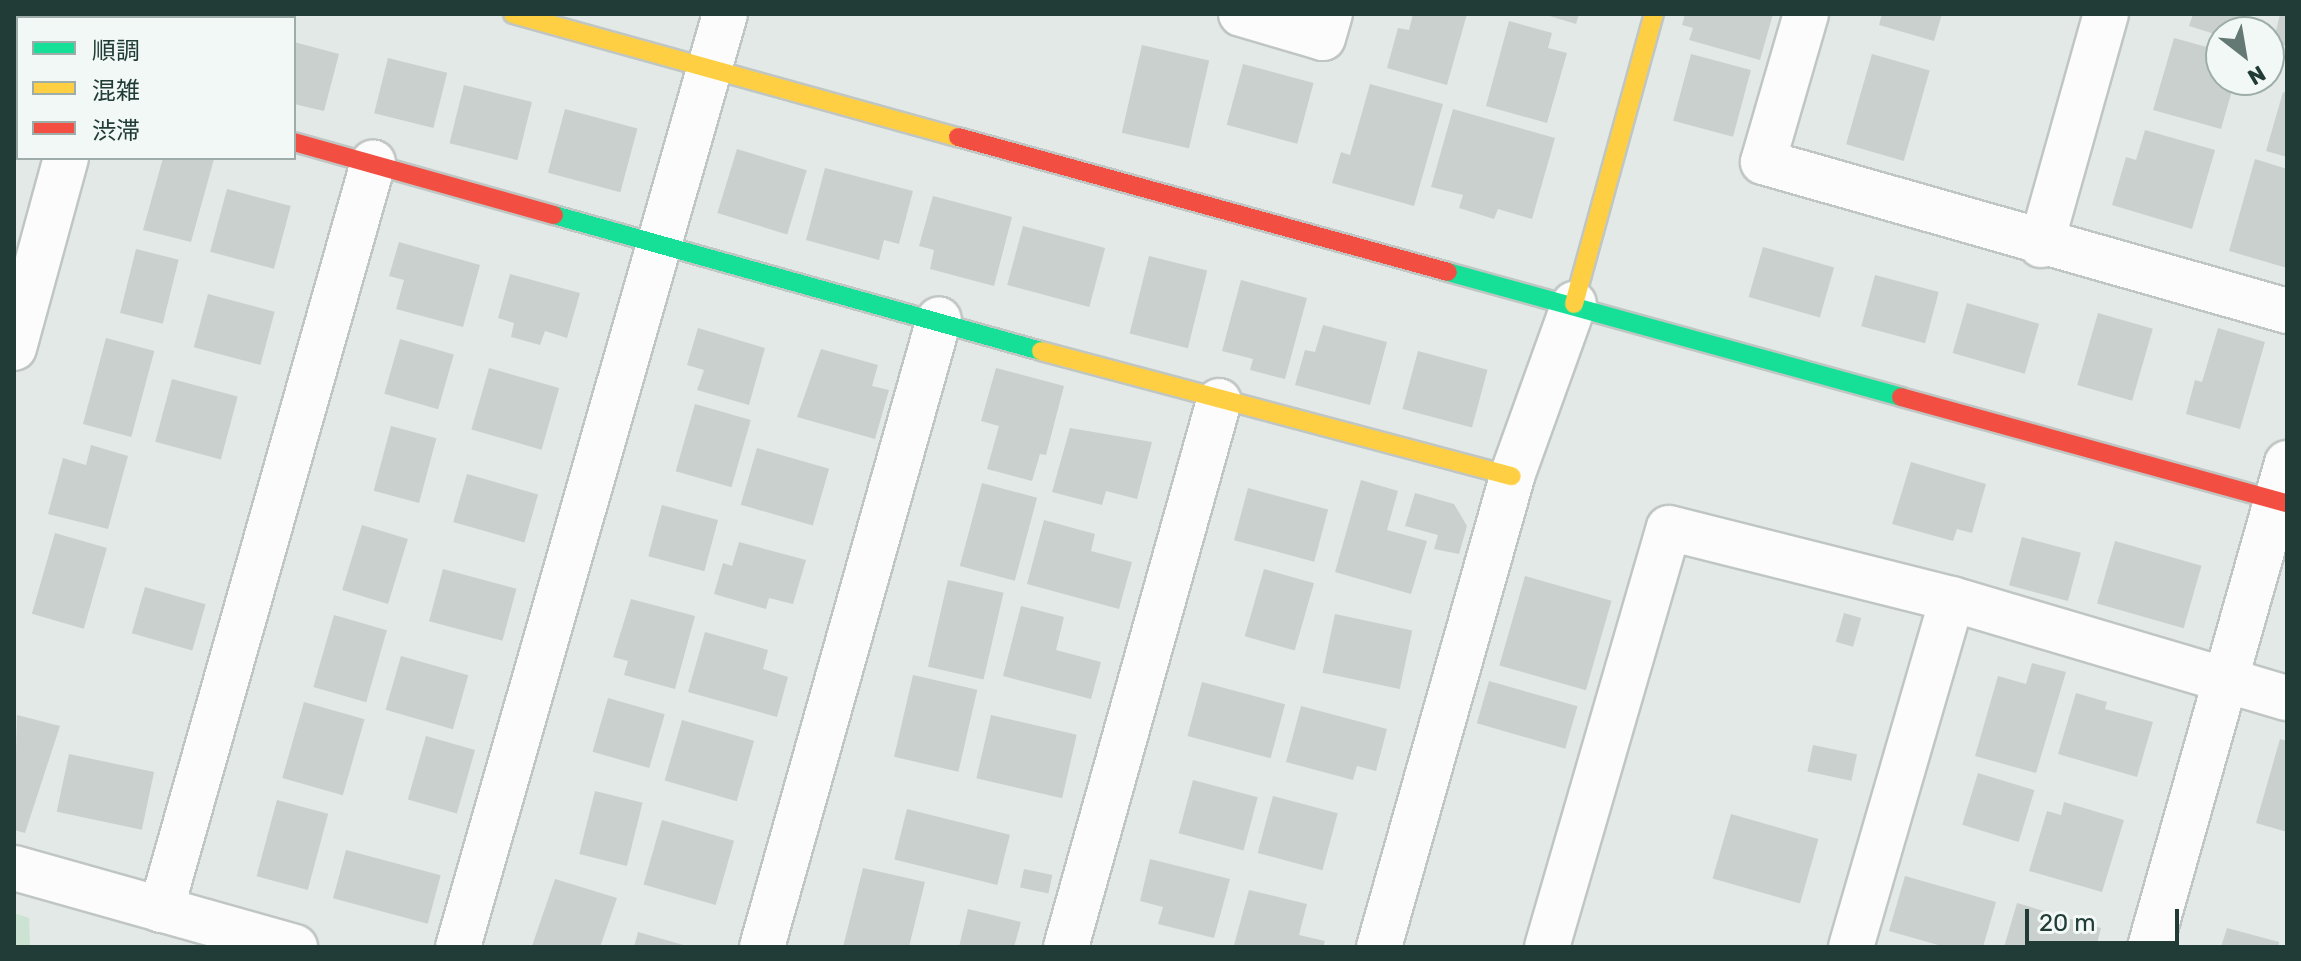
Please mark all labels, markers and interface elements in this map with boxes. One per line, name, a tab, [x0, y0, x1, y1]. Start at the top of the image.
legend	[16, 16, 296, 160]
north arrow	[2205, 16, 2285, 96]
text: 順調	[92, 37, 140, 65]
text: N	[2243, 60, 2270, 91]
text: 混雑	[92, 77, 140, 105]
text: 渋滞	[92, 117, 140, 145]
scale bar	[2029, 893, 2183, 943]
text: 20 m	[2039, 909, 2096, 937]

